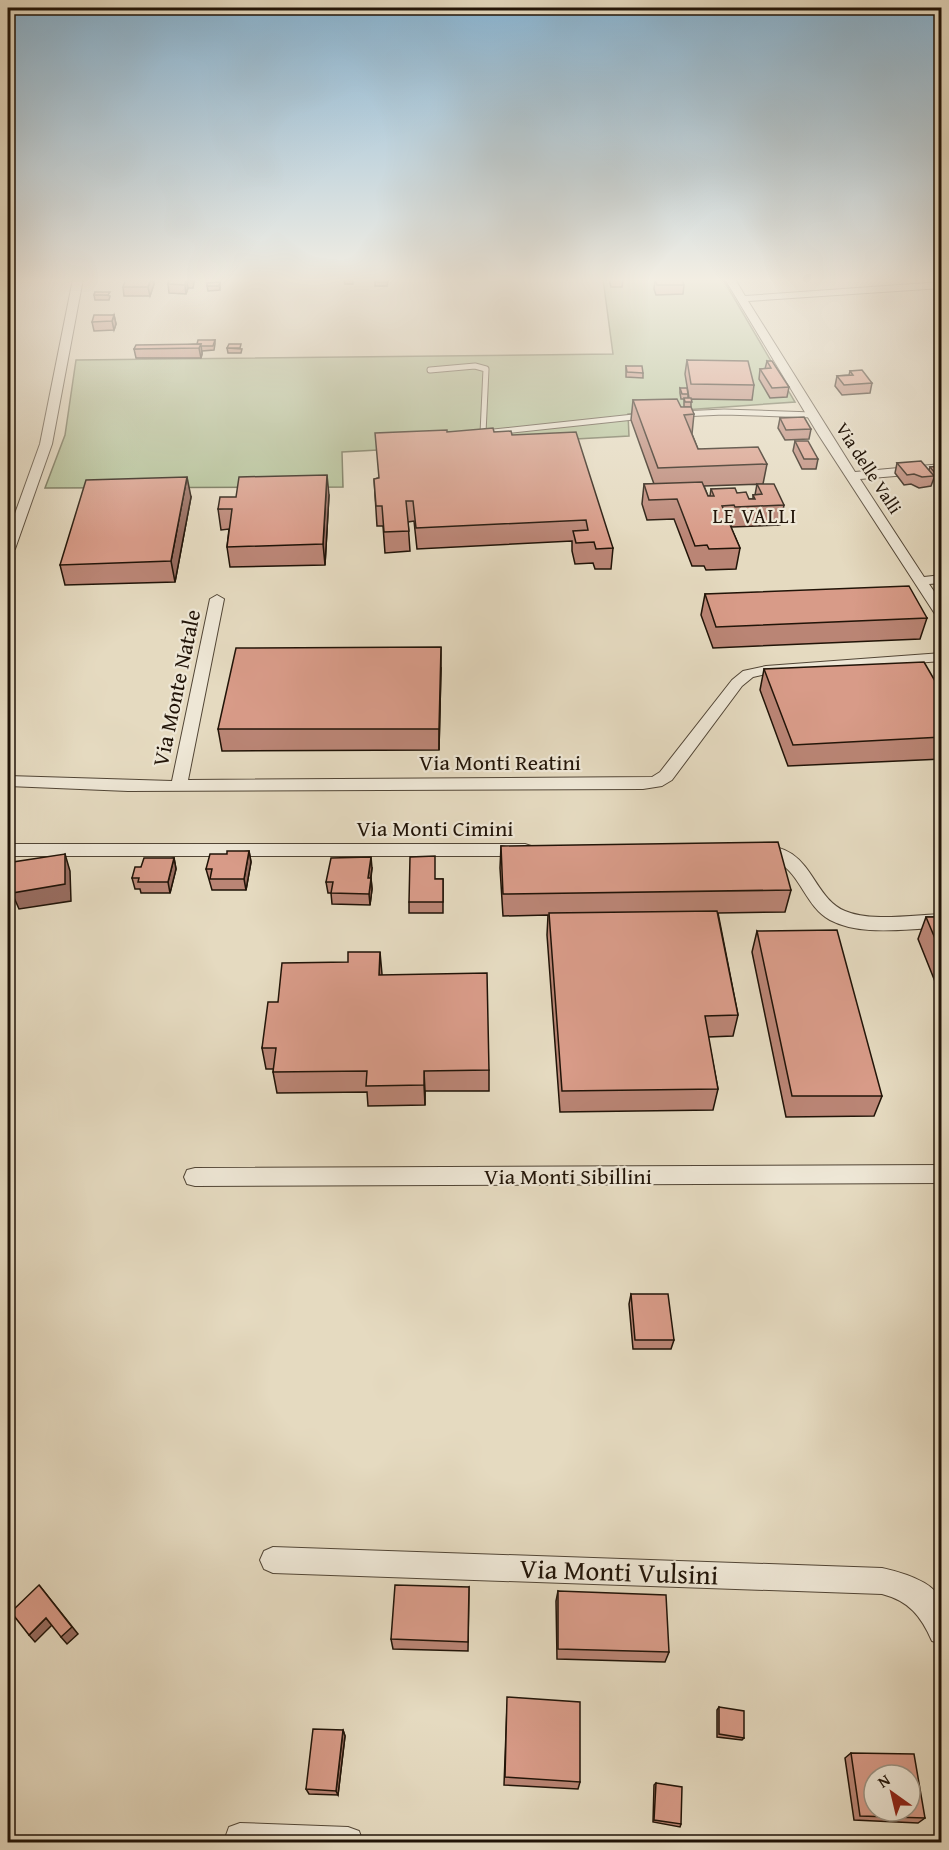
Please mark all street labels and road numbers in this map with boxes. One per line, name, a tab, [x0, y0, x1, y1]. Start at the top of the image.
street label: Via delle Valli	[829, 417, 909, 519]
street label: Via Monte Natale	[144, 607, 208, 769]
street label: Via Monti Reatini	[419, 746, 581, 778]
street label: Via Monti Cimini	[356, 812, 514, 844]
street label: Via Monti Sibillini	[484, 1160, 652, 1192]
street label: Via Monti Vulsini	[519, 1548, 719, 1594]

